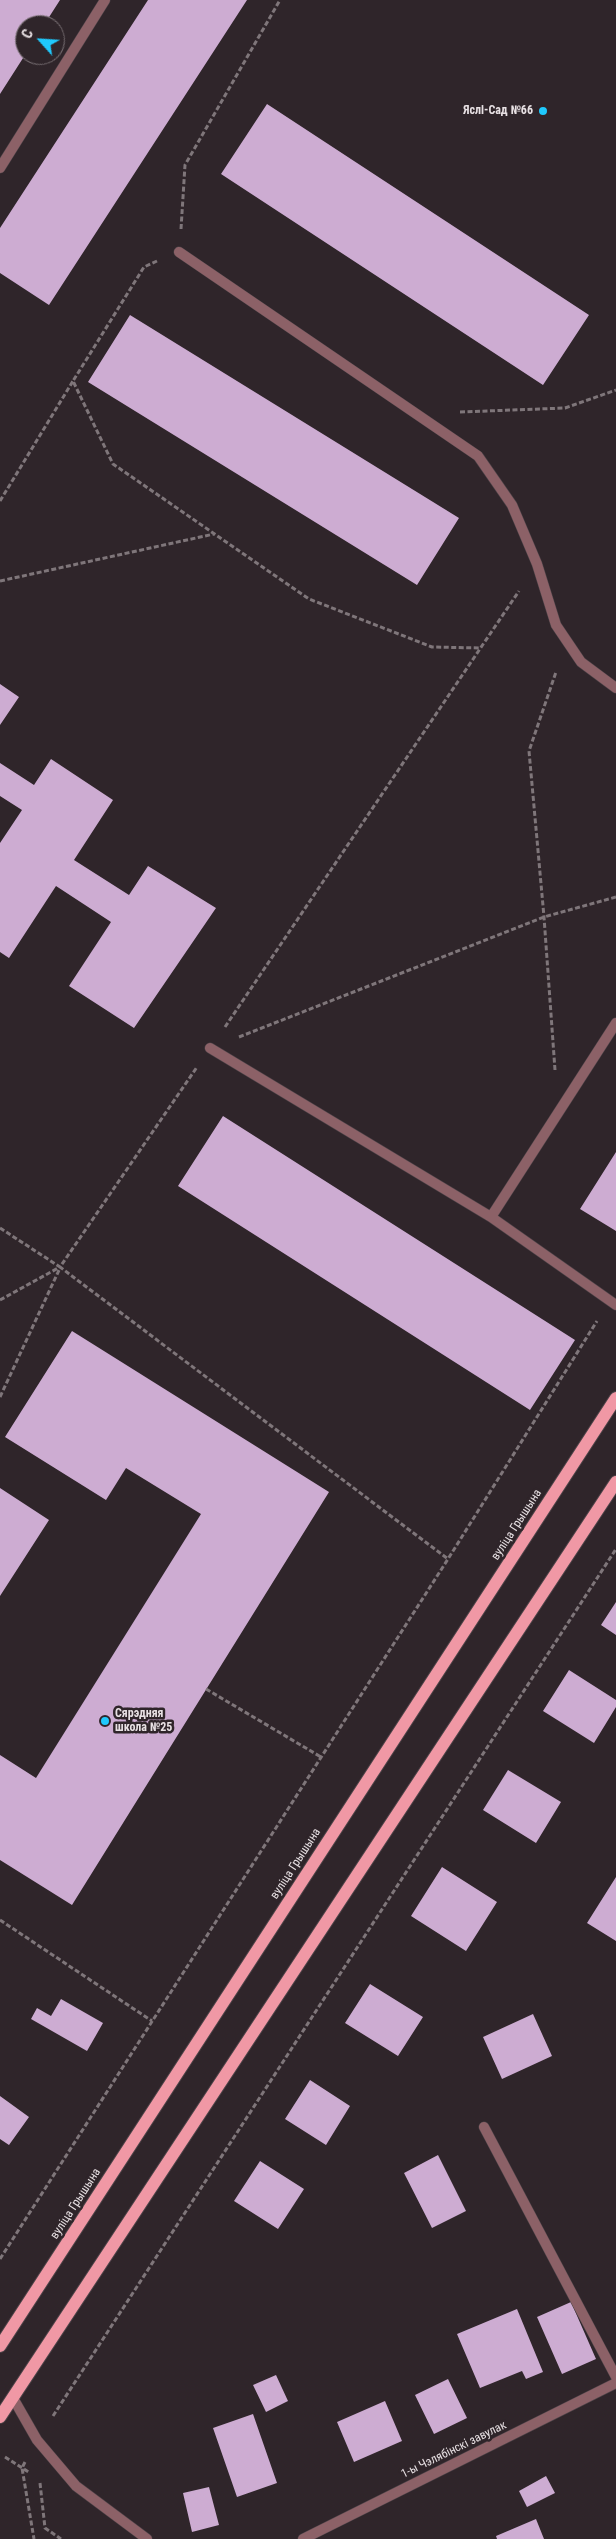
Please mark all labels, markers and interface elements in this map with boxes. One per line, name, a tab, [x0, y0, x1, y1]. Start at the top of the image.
north arrow	[15, 15, 65, 65]
text: С	[18, 27, 36, 41]
place label: Яслі-Сад №66	[463, 104, 533, 118]
marker: Яслі-Сад №66	[537, 105, 549, 117]
street label: вуліца Грышына	[489, 1487, 545, 1563]
place label: Сярэдняя школа №25	[115, 1707, 172, 1735]
marker: Сярэдняя школа №25	[99, 1715, 111, 1727]
street label: вуліца Грышына	[268, 1826, 324, 1902]
street label: вуліца Грышына	[48, 2166, 104, 2242]
street label: 1-ы Чэлябінскі завулак	[399, 2418, 509, 2482]

